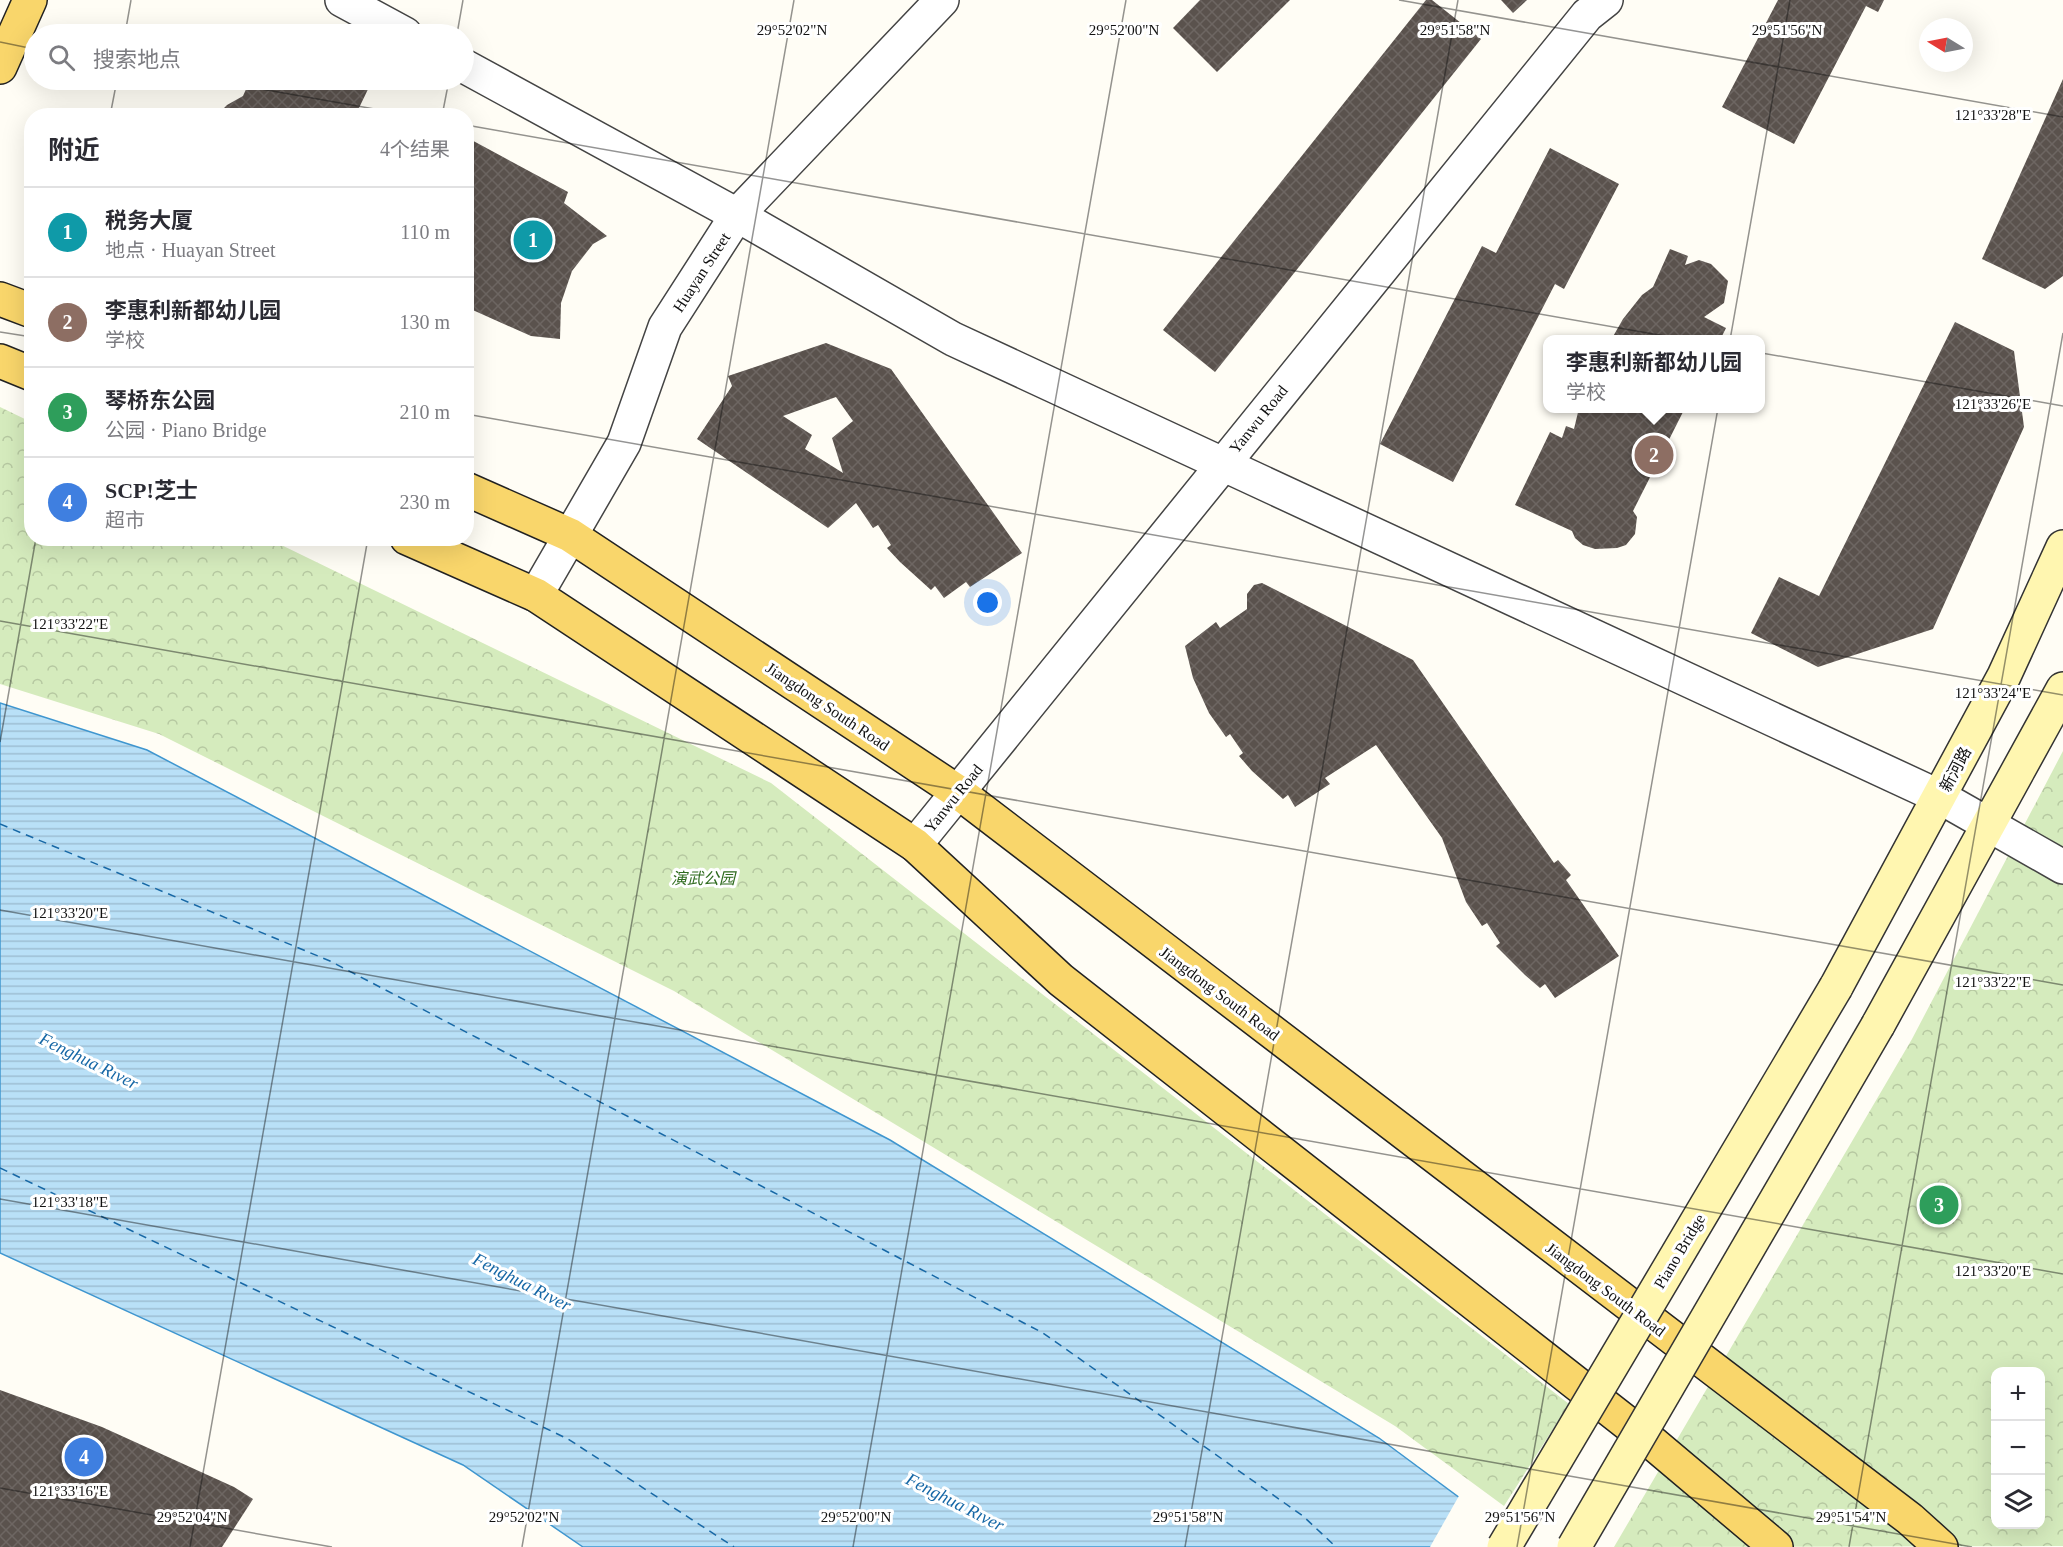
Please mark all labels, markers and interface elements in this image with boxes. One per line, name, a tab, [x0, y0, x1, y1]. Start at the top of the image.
north arrow	[1919, 18, 1973, 72]
text: 29°52'02"N	[757, 22, 827, 38]
text: 29°52'00"N	[1089, 22, 1159, 38]
text: 29°51'58"N	[1420, 22, 1490, 38]
text: 29°51'56"N	[1752, 22, 1822, 38]
search box	[24, 24, 474, 90]
icon: search	[45, 41, 78, 74]
text: 搜索地点	[93, 47, 181, 72]
text: 121°33'28"E	[1955, 107, 2031, 123]
text: 附近	[48, 136, 100, 165]
text: 4个结果	[380, 138, 450, 160]
text: 税务大厦	[105, 208, 193, 233]
pin: 1	[514, 218, 552, 262]
text: 1	[63, 221, 73, 243]
text: 110 m	[400, 221, 450, 243]
street label: Huayan Street	[669, 229, 734, 316]
text: 地点 · Huayan Street	[105, 239, 276, 261]
text: 李惠利新都幼儿园	[105, 298, 281, 323]
text: 2	[63, 311, 73, 333]
text: 130 m	[399, 311, 450, 333]
text: 学校	[105, 329, 145, 351]
popup	[1543, 335, 1765, 413]
text: 李惠利新都幼儿园	[1566, 350, 1742, 375]
text: 学校	[1566, 381, 1606, 403]
street label: Yanwu Road	[1226, 382, 1291, 457]
text: 琴桥东公园	[105, 388, 215, 413]
text: 121°33'26"E	[1955, 396, 2031, 412]
text: 3	[63, 401, 73, 423]
text: 210 m	[399, 401, 450, 423]
text: 公园 · Piano Bridge	[105, 419, 267, 441]
pin: 2	[1634, 432, 1674, 478]
text: SCP!芝士	[105, 478, 198, 503]
text: 4	[63, 491, 73, 513]
text: 230 m	[399, 491, 450, 513]
text: 超市	[105, 509, 145, 531]
your location	[973, 588, 1002, 617]
text: 121°33'22"E	[32, 616, 108, 632]
street label: Jiangdong South Road	[762, 659, 893, 755]
text: 121°33'24"E	[1955, 685, 2031, 701]
street label: 新河路	[1937, 744, 1974, 794]
street label: Yanwu Road	[921, 761, 986, 836]
park label: 演武公园	[671, 870, 737, 887]
text: 121°33'20"E	[32, 905, 108, 921]
street label: Jiangdong South Road	[1156, 943, 1283, 1045]
text: 121°33'22"E	[1955, 974, 2031, 990]
water label: Fenghua Rıver	[35, 1028, 143, 1094]
pin: 3	[1920, 1182, 1958, 1228]
text: 121°33'18"E	[32, 1194, 108, 1210]
street label: Piano Bridge	[1651, 1211, 1709, 1292]
street label: Jiangdong South Road	[1542, 1239, 1669, 1341]
water label: Fenghua Rıver	[469, 1248, 575, 1316]
text: 121°33'20"E	[1955, 1263, 2031, 1279]
map controls	[1991, 1367, 2045, 1529]
button: +	[1991, 1367, 2045, 1421]
button: −	[1991, 1421, 2045, 1475]
pin: 4	[64, 1434, 104, 1480]
water label: Fenghua Rıver	[902, 1468, 1008, 1536]
button: layers	[1991, 1475, 2045, 1529]
text: 121°33'16"E	[32, 1483, 108, 1499]
text: 29°52'04"N	[157, 1509, 227, 1525]
text: 29°52'02"N	[489, 1509, 559, 1525]
text: 29°52'00"N	[821, 1509, 891, 1525]
text: 29°51'58"N	[1153, 1509, 1223, 1525]
text: 29°51'56"N	[1485, 1509, 1555, 1525]
text: 29°51'54"N	[1816, 1509, 1886, 1525]

